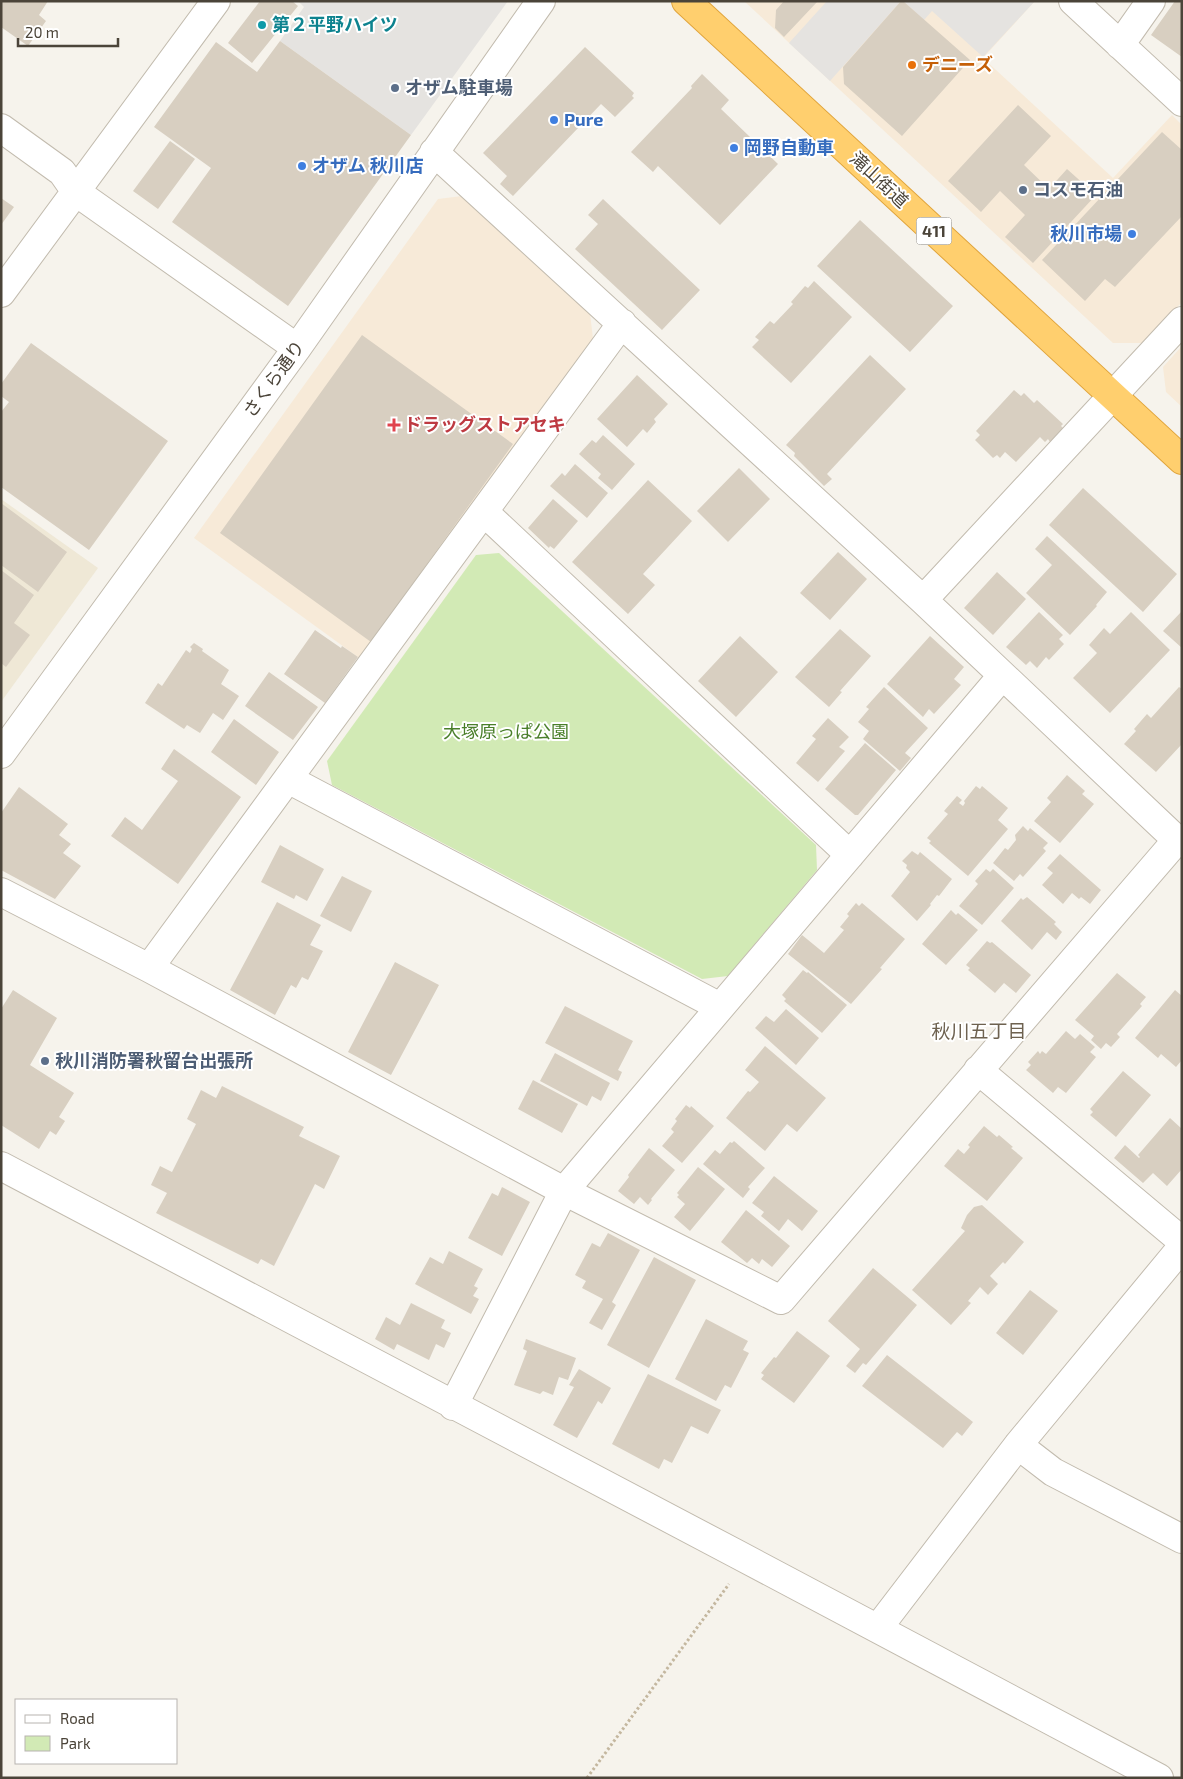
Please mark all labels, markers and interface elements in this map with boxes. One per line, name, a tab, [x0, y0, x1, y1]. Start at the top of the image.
place label: 第２平野ハイツ	[272, 13, 398, 35]
scale bar	[18, 15, 118, 47]
marker: 第２平野ハイツ	[256, 19, 268, 31]
text: 20 m	[25, 23, 59, 41]
place label: デニーズ	[922, 53, 993, 75]
marker: デニーズ	[906, 59, 918, 71]
place label: オザム駐車場	[405, 76, 513, 98]
marker: オザム駐車場	[389, 82, 401, 94]
place label: Pure	[564, 108, 603, 130]
marker: Pure	[548, 114, 560, 126]
place label: 岡野自動車	[744, 136, 834, 158]
marker: 岡野自動車	[728, 142, 740, 154]
street label: 滝山街道	[846, 147, 914, 212]
place label: オザム 秋川店	[312, 154, 424, 176]
marker: オザム 秋川店	[296, 160, 308, 172]
place label: コスモ石油	[1033, 178, 1123, 200]
marker: コスモ石油	[1017, 184, 1029, 196]
road number: 411	[916, 218, 952, 245]
place label: 秋川市場	[1050, 222, 1122, 244]
marker: 秋川市場	[1126, 228, 1138, 240]
street label: さくら通り	[238, 336, 309, 421]
place label: ドラッグストアセキ	[404, 413, 566, 435]
marker: ドラッグストアセキ	[388, 419, 400, 431]
park label: 大塚原っぱ公園	[443, 720, 569, 742]
district label: 秋川五丁目	[931, 1019, 1027, 1042]
place label: 秋川消防署秋留台出張所	[55, 1049, 253, 1071]
marker: 秋川消防署秋留台出張所	[39, 1055, 51, 1067]
legend	[15, 1699, 178, 1764]
text: Road	[60, 1709, 95, 1727]
text: Park	[60, 1734, 91, 1752]

